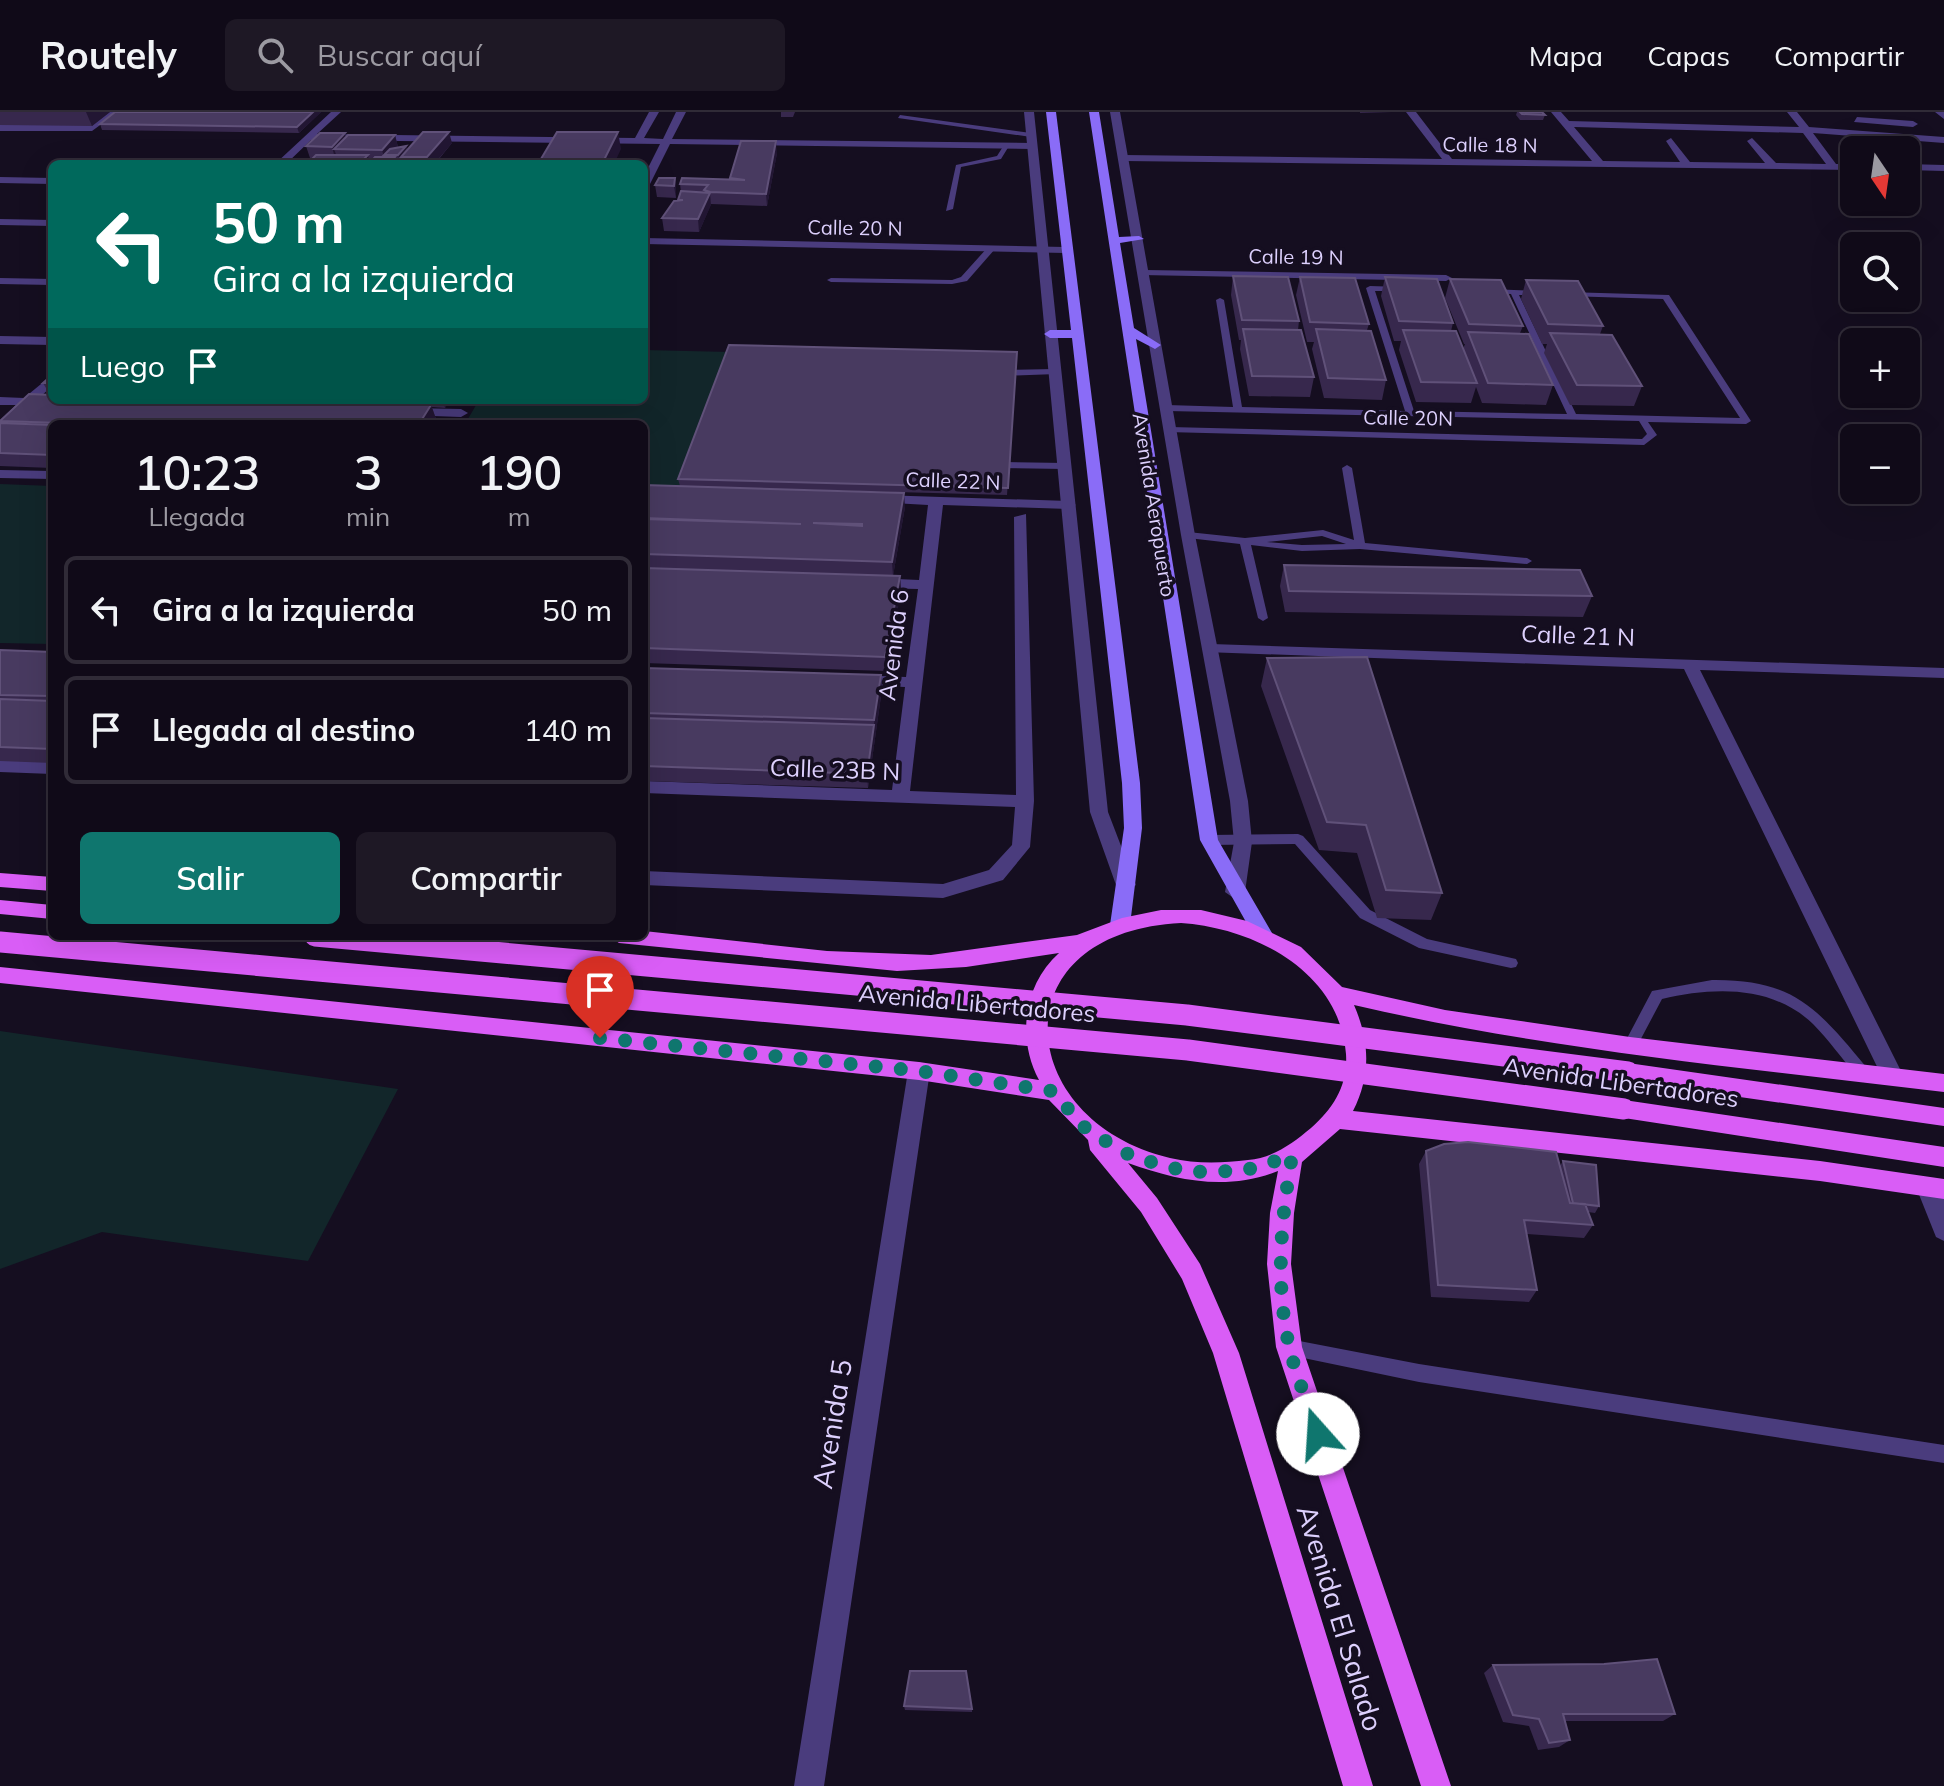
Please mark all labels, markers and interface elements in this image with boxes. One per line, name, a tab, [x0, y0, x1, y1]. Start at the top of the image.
search box	[225, 19, 785, 91]
text: Routely	[40, 31, 177, 79]
icon: search	[253, 33, 297, 77]
text: Buscar aquí	[317, 36, 481, 74]
text: Mapa	[1529, 38, 1603, 73]
text: Capas	[1647, 38, 1730, 73]
text: Compartir	[1774, 38, 1904, 73]
street label: Calle 18 N	[1442, 131, 1538, 158]
north arrow	[1840, 136, 1920, 216]
map controls	[1840, 136, 1920, 504]
text: 50 m	[212, 187, 345, 257]
icon: left	[80, 192, 184, 296]
street label: Calle 20 N	[807, 214, 903, 241]
button: search	[1840, 232, 1920, 312]
street label: Calle 19 N	[1248, 243, 1344, 270]
text: Gira a la izquierda	[212, 256, 515, 301]
button: +	[1840, 328, 1920, 408]
icon: arrive	[181, 344, 225, 388]
text: Luego	[80, 347, 165, 385]
street label: Calle 20N	[1363, 404, 1453, 431]
street label: Avenida Aeropuerto	[1128, 411, 1181, 599]
button: −	[1840, 424, 1920, 504]
text: 10:23	[134, 442, 260, 502]
text: 3	[354, 442, 382, 502]
text: 190	[476, 442, 562, 502]
street label: Calle 22 N	[905, 466, 1001, 495]
text: Llegada	[148, 500, 245, 533]
text: min	[346, 500, 390, 533]
text: m	[508, 500, 531, 533]
icon: left	[84, 588, 128, 632]
street label: Avenida 6	[871, 588, 915, 702]
text: Gira a la izquierda	[152, 591, 415, 629]
text: 50 m	[542, 591, 612, 629]
street label: Calle 21 N	[1520, 618, 1636, 652]
icon: arrive	[84, 708, 128, 752]
text: Llegada al destino	[152, 711, 415, 749]
text: 140 m	[524, 711, 612, 749]
street label: Calle 23B N	[769, 752, 901, 786]
button: Salir	[80, 832, 340, 924]
button: Compartir	[356, 832, 616, 924]
pin	[566, 956, 634, 1038]
icon: arrive	[578, 968, 622, 1012]
street label: Avenida Libertadores	[857, 978, 1097, 1028]
street label: Avenida Libertadores	[1501, 1051, 1741, 1113]
street label: Avenida 5	[804, 1357, 859, 1491]
position arrow	[1276, 1392, 1360, 1476]
street label: Avenida El Salado	[1289, 1501, 1392, 1735]

